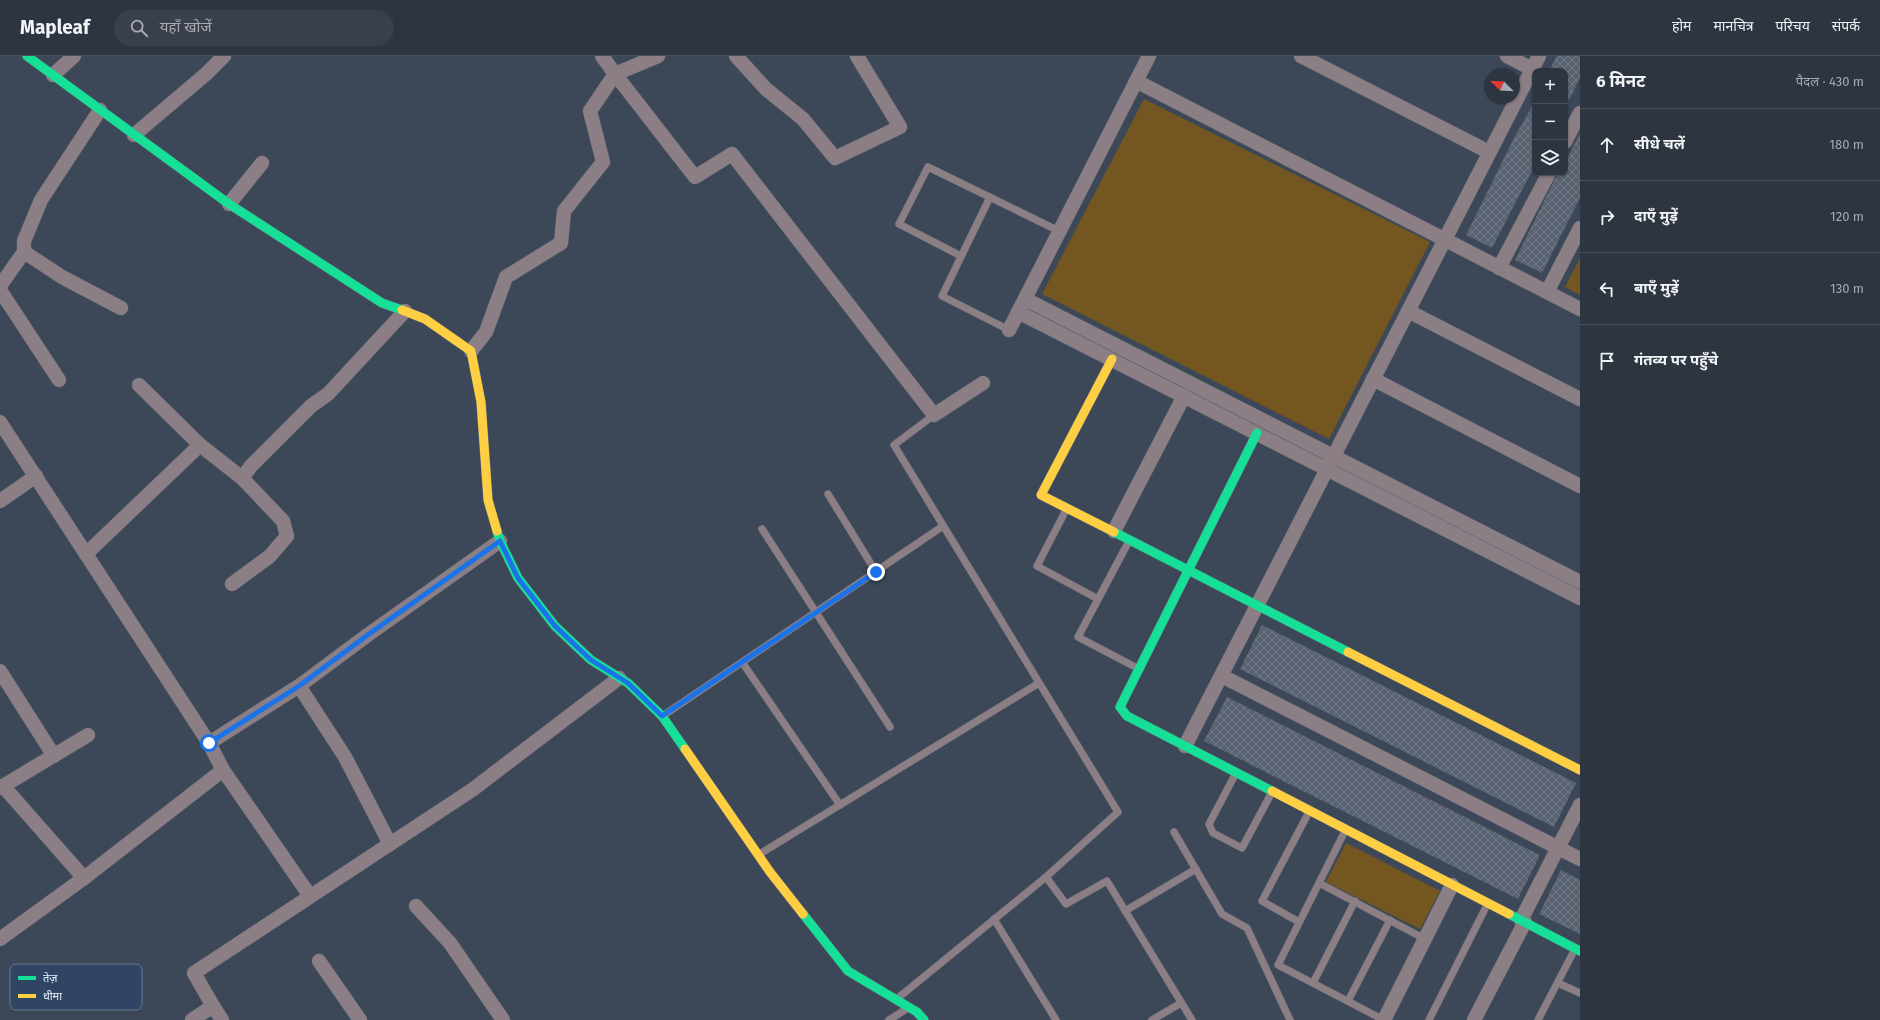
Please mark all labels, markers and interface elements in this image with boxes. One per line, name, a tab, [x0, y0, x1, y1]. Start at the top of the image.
search box	[114, 10, 394, 46]
text: Mapleaf	[20, 16, 90, 39]
icon: search	[128, 17, 150, 39]
text: यहाँ खोजें	[160, 18, 212, 36]
text: होम	[1672, 18, 1691, 35]
text: मानचित्र	[1713, 18, 1754, 35]
text: परिचय	[1776, 18, 1810, 35]
text: संपर्क	[1832, 18, 1860, 35]
north arrow	[1484, 68, 1520, 104]
map controls	[1532, 68, 1568, 176]
button: +	[1532, 68, 1568, 104]
text: 6 मिनट	[1596, 71, 1645, 92]
text: पैदल · 430 m	[1796, 74, 1864, 89]
button: −	[1532, 104, 1568, 140]
icon: ahead	[1596, 134, 1618, 156]
text: सीधे चलें	[1634, 135, 1685, 153]
text: 180 m	[1829, 137, 1864, 152]
button: layers	[1532, 140, 1568, 176]
icon: right	[1596, 206, 1618, 228]
text: दाएँ मुड़ें	[1634, 207, 1678, 225]
text: 120 m	[1830, 209, 1864, 224]
icon: left	[1596, 278, 1618, 300]
text: बाएँ मुड़ें	[1634, 279, 1679, 297]
text: 130 m	[1830, 281, 1864, 296]
icon: arrive	[1596, 350, 1618, 372]
text: गंतव्य पर पहुँचे	[1634, 351, 1718, 369]
route end	[867, 563, 885, 581]
route start	[200, 734, 218, 752]
legend	[10, 964, 142, 1010]
text: तेज़	[43, 972, 58, 985]
text: धीमा	[43, 990, 62, 1003]

